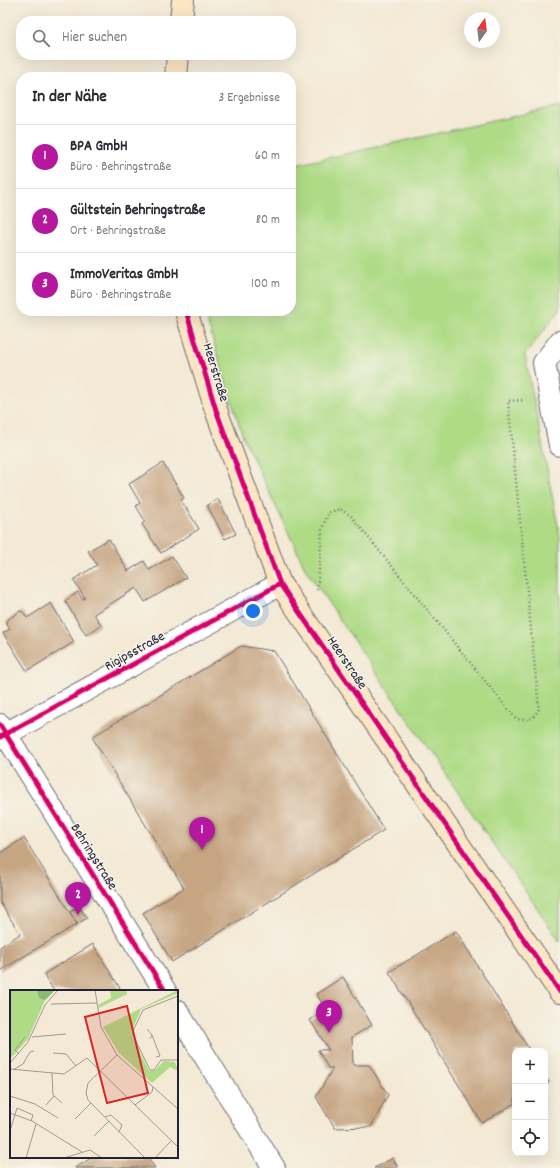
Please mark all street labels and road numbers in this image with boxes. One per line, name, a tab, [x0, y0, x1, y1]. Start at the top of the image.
street label: Heerstraße	[197, 341, 233, 404]
street label: Rigipsstraße	[101, 627, 169, 677]
street label: Heerstraße	[321, 633, 371, 694]
street label: Behringstraße	[65, 820, 122, 894]

